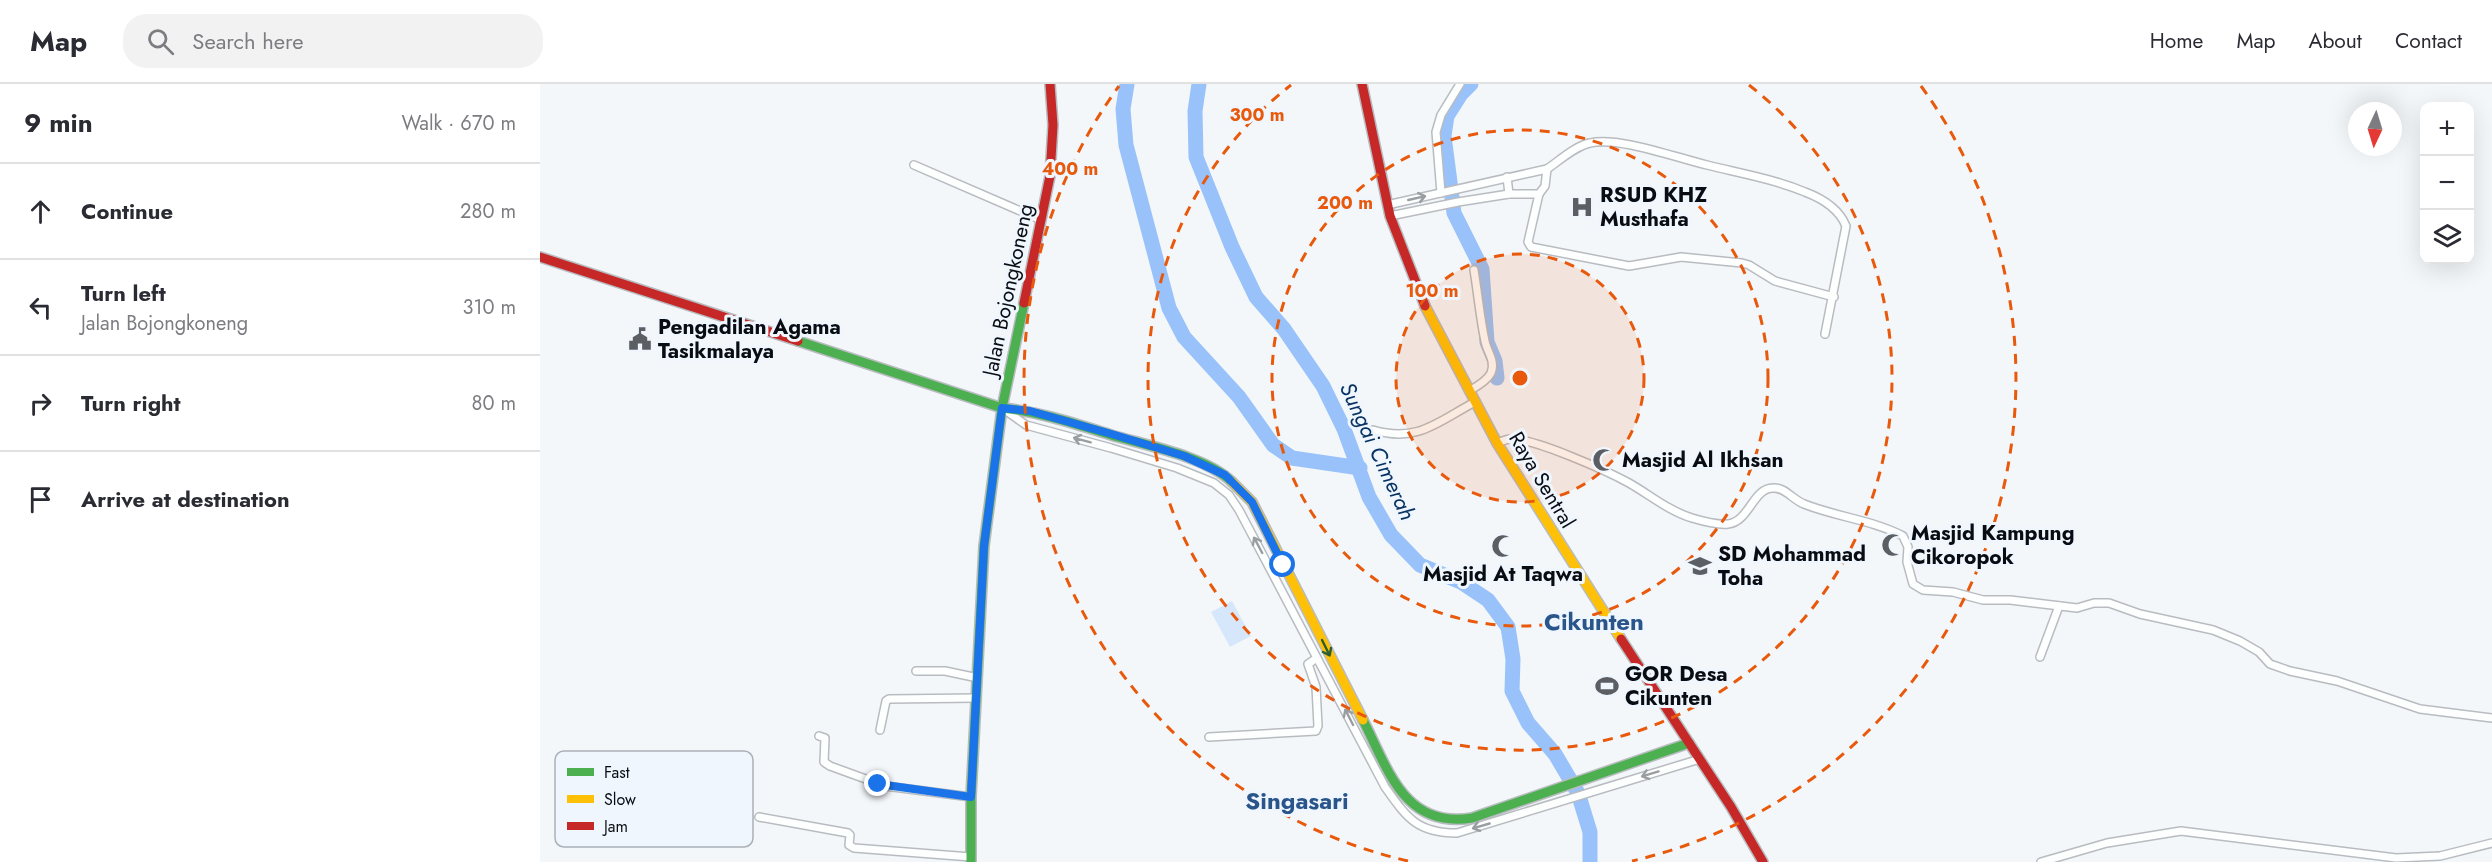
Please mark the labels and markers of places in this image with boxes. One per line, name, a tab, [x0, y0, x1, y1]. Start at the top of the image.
place label: RSUD KHZ Musthafa	[1600, 180, 1707, 234]
hospital icon: RSUD KHZ Musthafa	[1569, 194, 1595, 220]
place label: Pengadilan Agama Tasikmalaya	[658, 312, 841, 366]
public building icon: Pengadilan Agama Tasikmalaya	[627, 326, 653, 352]
centre of rings	[1510, 368, 1530, 388]
place label: Masjid Al Ikhsan	[1622, 445, 1784, 475]
mosque icon: Masjid Al Ikhsan	[1591, 447, 1617, 473]
place label: Masjid Kampung Cikoropok	[1911, 518, 2075, 572]
mosque icon: Masjid Kampung Cikoropok	[1880, 532, 1906, 558]
mosque icon: Masjid At Taqwa	[1490, 533, 1516, 559]
place label: SD Mohammad Toha	[1718, 539, 1866, 593]
school or university icon: SD Mohammad Toha	[1687, 553, 1713, 579]
place label: Masjid At Taqwa	[1423, 559, 1583, 589]
place label: GOR Desa Cikunten	[1625, 659, 1728, 713]
sports icon: GOR Desa Cikunten	[1594, 673, 1620, 699]

